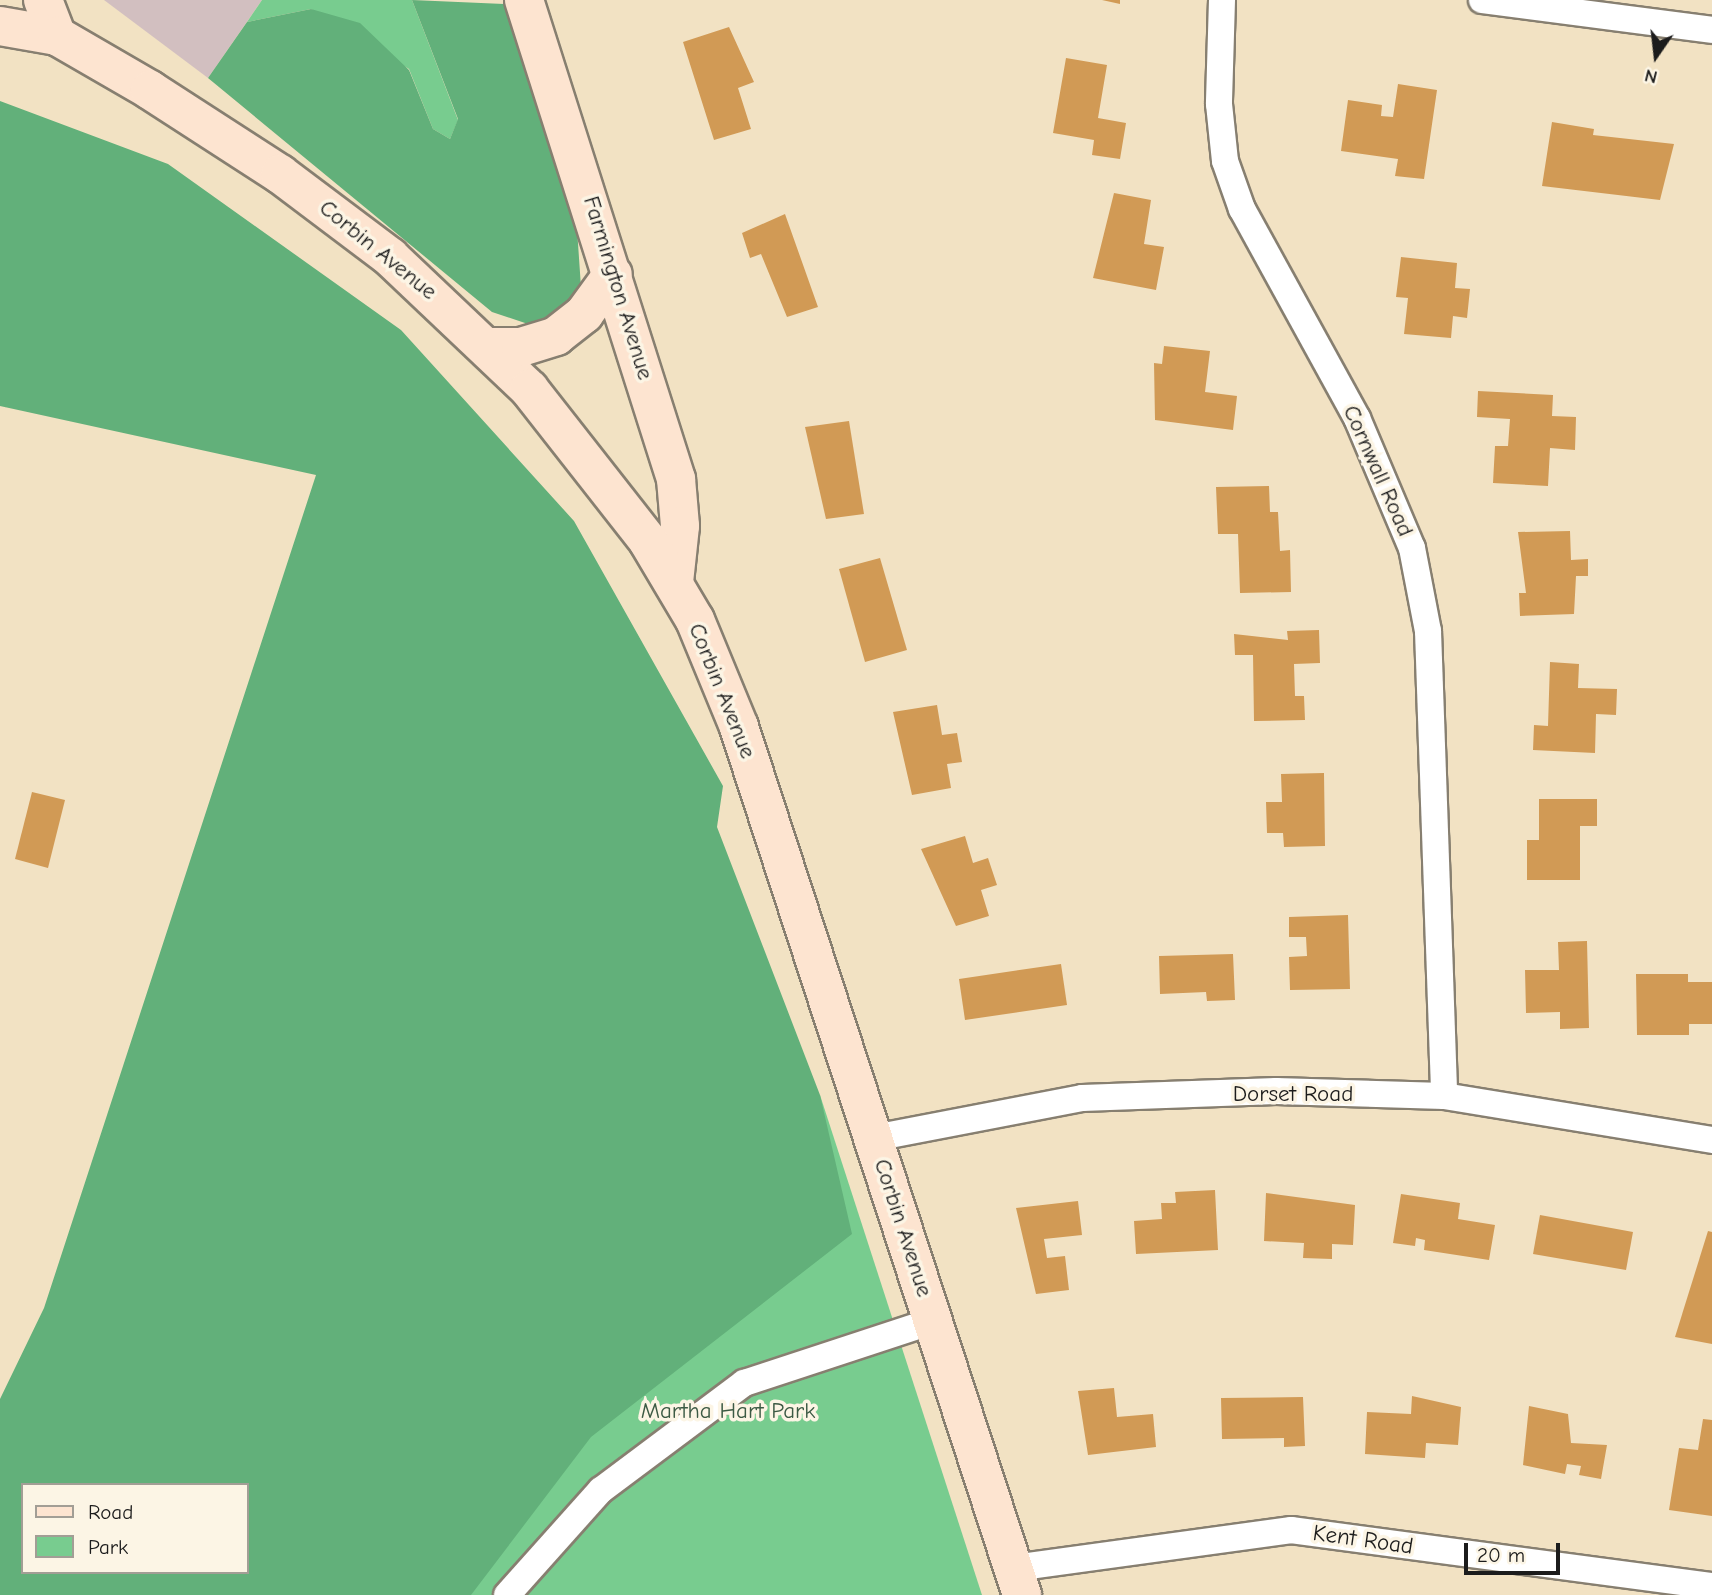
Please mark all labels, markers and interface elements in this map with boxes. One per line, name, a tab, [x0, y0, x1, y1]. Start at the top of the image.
north arrow	[1621, 21, 1691, 91]
text: N	[1642, 64, 1660, 89]
street label: Farmington Avenue	[577, 193, 659, 383]
street label: Corbin Avenue	[314, 194, 442, 306]
street label: Cornwall Road	[1337, 401, 1419, 541]
street label: Corbin Avenue	[682, 619, 762, 763]
street label: Dorset Road	[1233, 1080, 1353, 1108]
street label: Corbin Avenue	[868, 1156, 938, 1300]
park label: Martha Hart Park	[641, 1397, 815, 1425]
legend	[21, 1483, 248, 1574]
text: Road	[88, 1500, 133, 1524]
street label: Kent Road	[1311, 1519, 1415, 1561]
scale bar	[1467, 1528, 1563, 1572]
text: Park	[88, 1535, 128, 1559]
text: 20 m	[1477, 1543, 1525, 1567]

